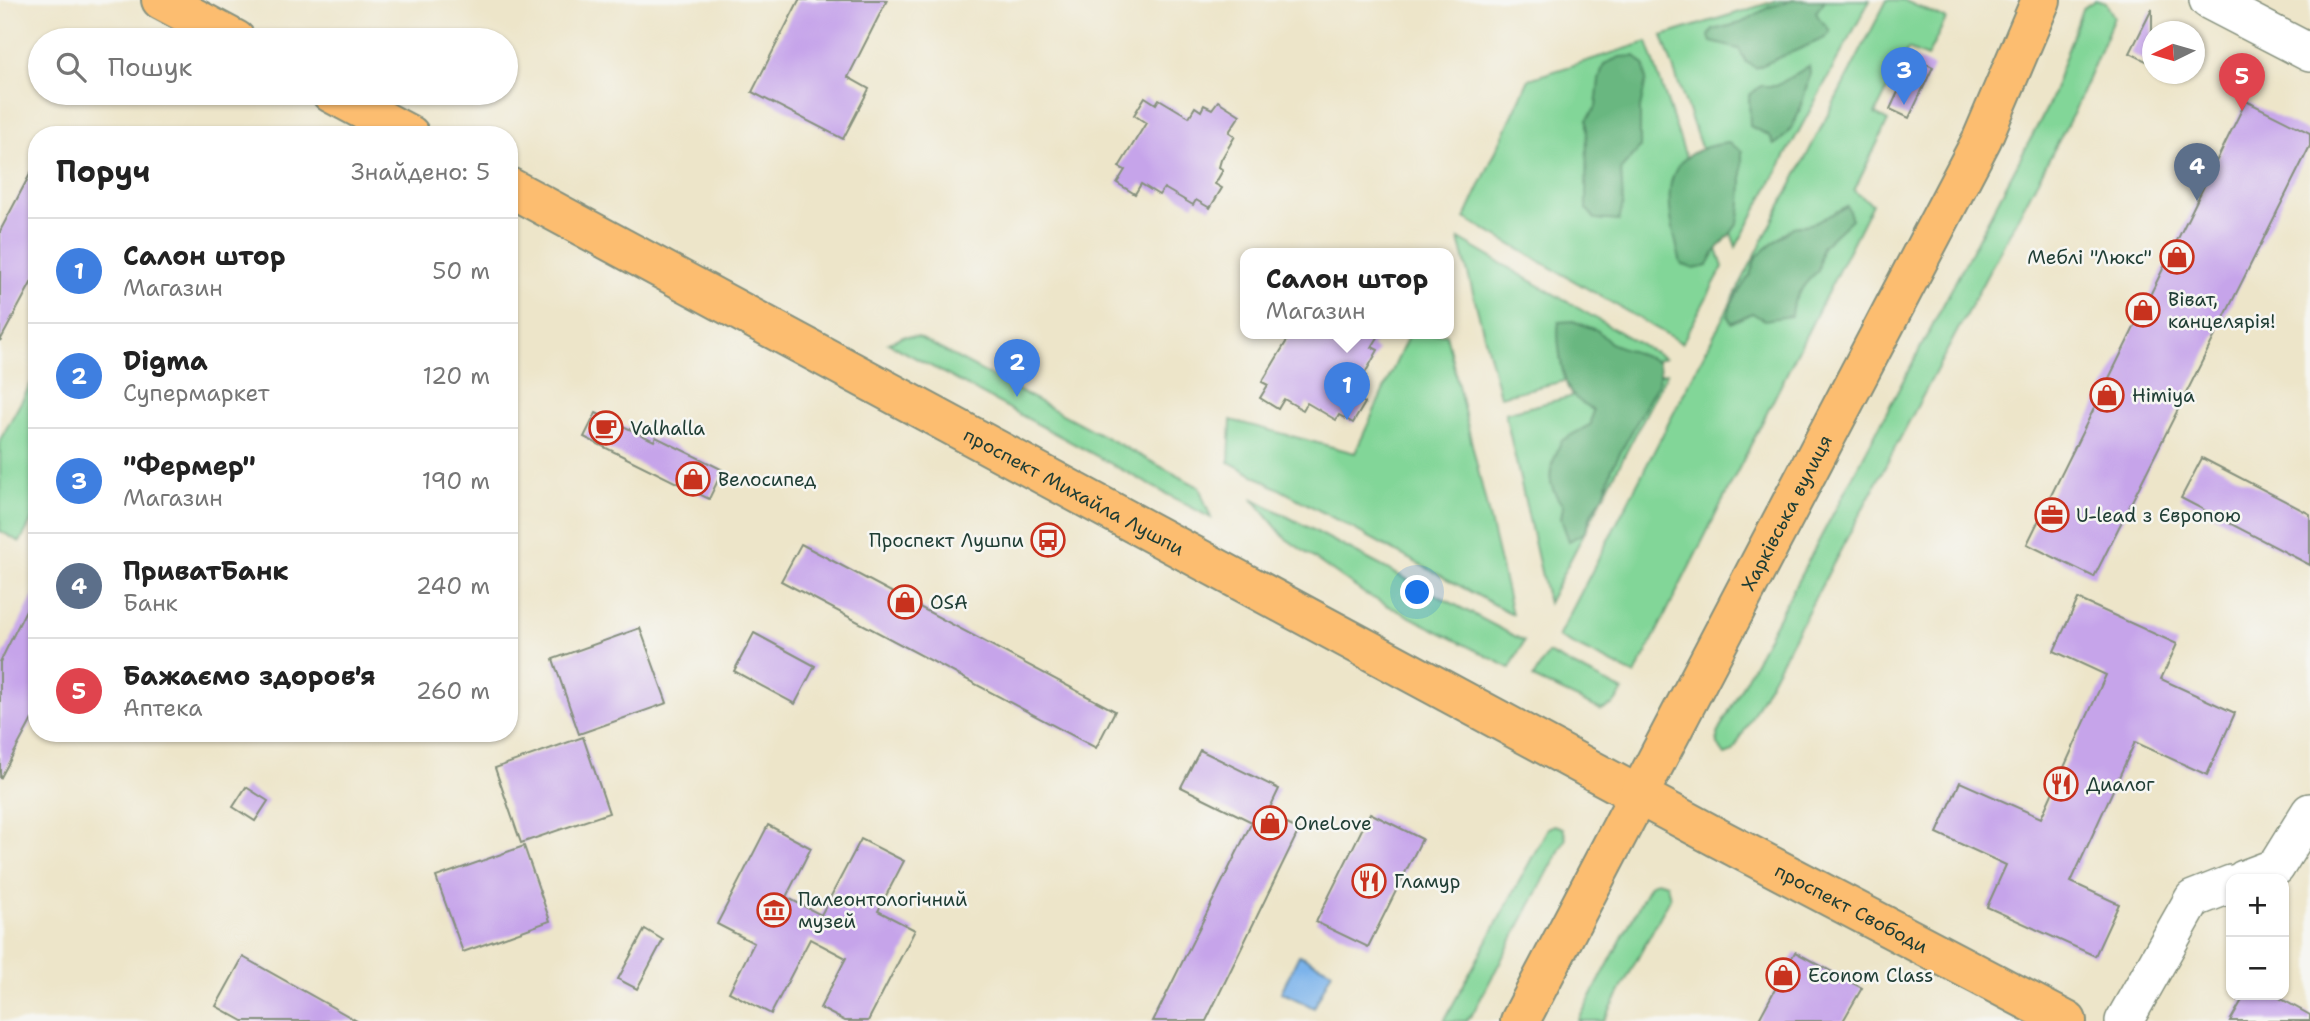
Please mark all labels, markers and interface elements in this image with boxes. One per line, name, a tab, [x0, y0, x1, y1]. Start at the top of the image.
north arrow	[2142, 21, 2205, 84]
search box	[28, 28, 518, 105]
pin: 3	[1881, 47, 1927, 105]
icon: search	[52, 48, 90, 86]
text: Пошук	[108, 49, 192, 84]
pin: 5	[2219, 53, 2265, 111]
pin: 4	[2174, 143, 2220, 201]
text: Поруч	[56, 151, 150, 192]
text: Знайдено: 5	[351, 157, 490, 187]
text: Салон штор	[123, 238, 286, 273]
shop icon: Меблі "Люкс"	[2158, 238, 2196, 276]
place label: Меблі "Люкс"	[2027, 245, 2152, 270]
popup	[1240, 248, 1454, 339]
text: 1	[74, 256, 84, 286]
text: 50 m	[432, 256, 490, 286]
text: Салон штор	[1266, 261, 1428, 296]
text: Магазин	[123, 273, 223, 303]
place label: Віват, канцелярія!	[2168, 287, 2276, 334]
shop icon: Віват, канцелярія!	[2124, 291, 2162, 329]
text: Магазин	[1266, 296, 1366, 326]
pin: 2	[994, 339, 1040, 397]
text: Digma	[123, 343, 208, 378]
text: 2	[71, 361, 87, 391]
text: 120 m	[422, 361, 490, 391]
pin: 1	[1324, 362, 1370, 420]
shop icon: Himiya	[2088, 376, 2126, 414]
text: Супермаркет	[123, 378, 270, 408]
place label: Himiya	[2132, 383, 2195, 408]
cafe icon: Valhalla	[587, 409, 625, 447]
place label: Valhalla	[630, 416, 705, 441]
street label: проспект Михайла Лушпи	[959, 422, 1189, 561]
street label: Харківська вулиця	[1736, 430, 1838, 595]
text: "Фермер"	[123, 448, 256, 483]
shop icon: Велосипед	[674, 460, 712, 498]
text: 3	[71, 466, 87, 496]
text: 190 m	[422, 466, 490, 496]
place label: Велосипед	[718, 467, 816, 492]
text: Магазин	[123, 483, 223, 513]
office icon: U-lead з Європою	[2033, 496, 2071, 534]
place label: U-lead з Європою	[2076, 503, 2241, 528]
bus stop icon: Проспект Лушпи	[1029, 521, 1067, 559]
place label: Проспект Лушпи	[869, 528, 1024, 553]
text: ПриватБанк	[123, 553, 289, 588]
text: 4	[71, 571, 87, 601]
text: 240 m	[416, 571, 490, 601]
your location	[1400, 575, 1434, 609]
shop icon: OSA	[886, 583, 924, 621]
text: Банк	[123, 588, 178, 618]
place label: OSA	[930, 590, 968, 615]
text: Бажаємо здоров'я	[123, 658, 376, 693]
text: 5	[72, 676, 86, 706]
text: 260 m	[416, 676, 490, 706]
text: Аптека	[123, 693, 203, 723]
restaurant icon: Диалог	[2042, 765, 2080, 803]
place label: Диалог	[2086, 772, 2155, 797]
shop icon: OneLove	[1251, 804, 1289, 842]
place label: OneLove	[1294, 811, 1372, 836]
street label: проспект Свободи	[1770, 858, 1932, 959]
restaurant icon: Гламур	[1350, 862, 1388, 900]
place label: Гламур	[1394, 869, 1460, 894]
map controls	[2226, 874, 2289, 1000]
button: +	[2226, 874, 2289, 937]
place label: Палеонтологічний музей	[798, 887, 967, 934]
museum icon: Палеонтологічний музей	[755, 891, 793, 929]
button: −	[2226, 937, 2289, 1000]
shop icon: Econom Class	[1764, 956, 1802, 994]
place label: Econom Class	[1808, 963, 1933, 988]

